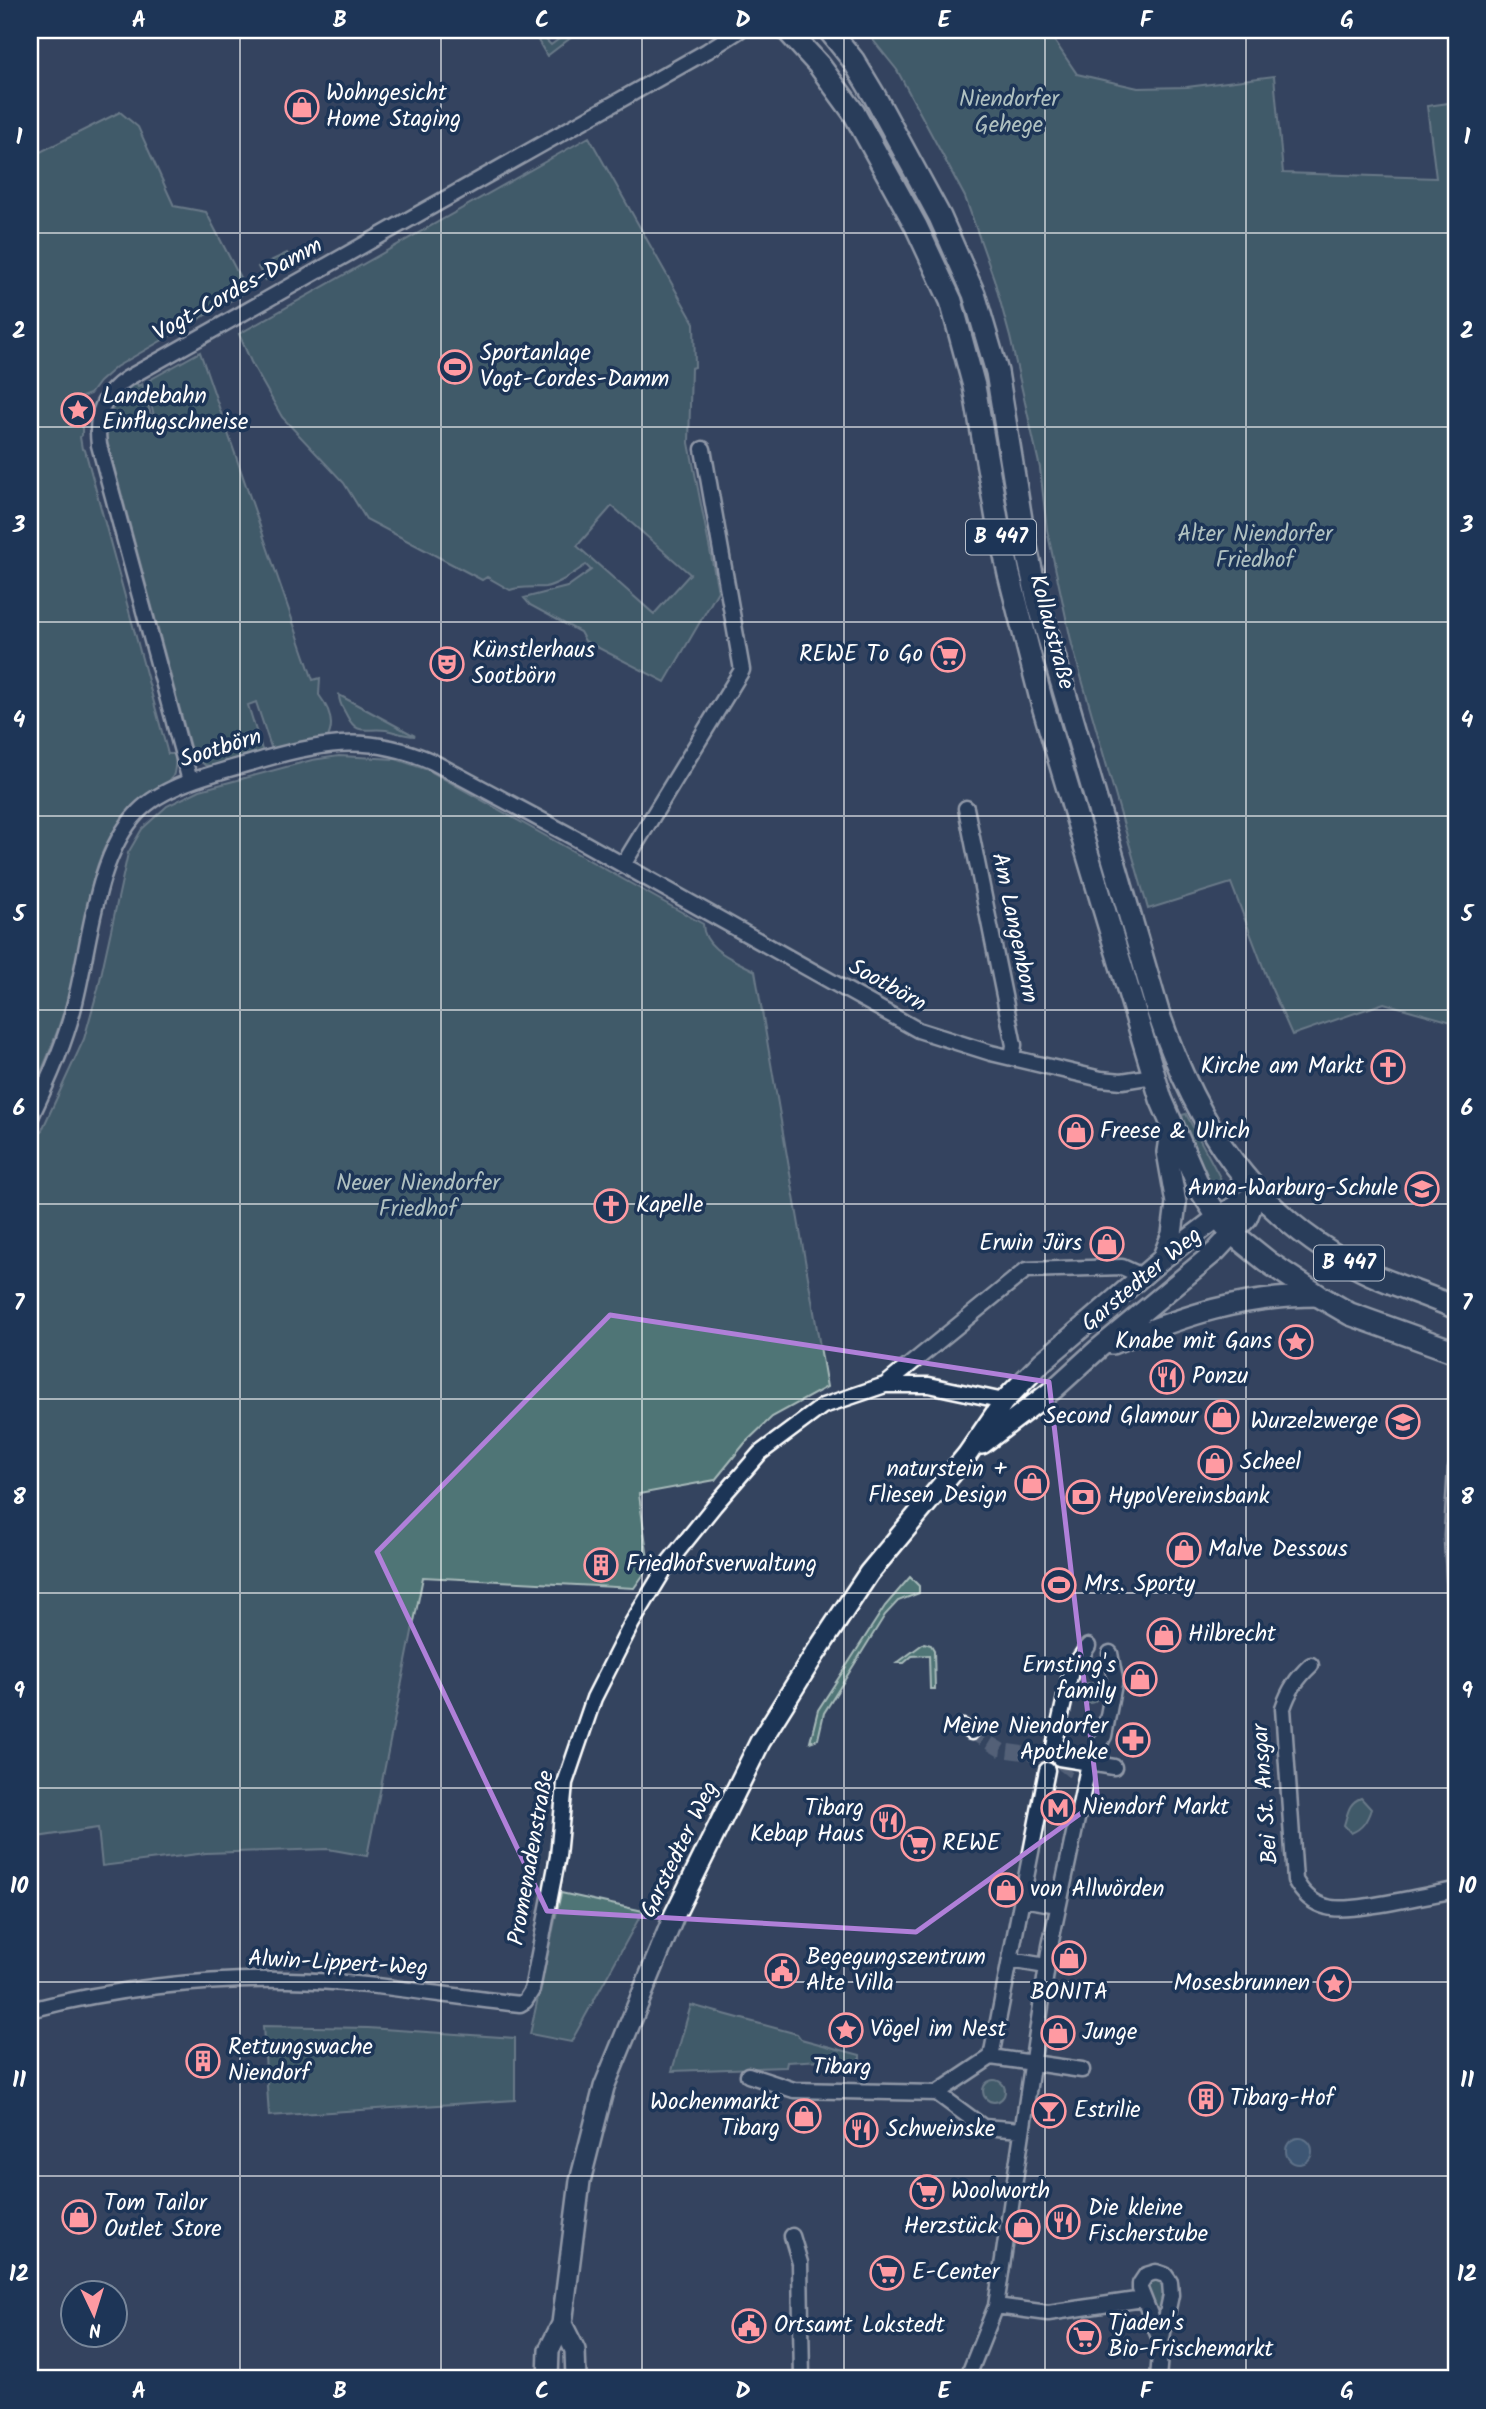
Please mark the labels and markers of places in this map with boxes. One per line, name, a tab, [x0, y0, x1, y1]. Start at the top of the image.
place label: Wohngesicht Home Staging	[326, 76, 461, 138]
shop icon: Wohngesicht Home Staging	[283, 88, 321, 126]
place label: Sportanlage Vogt-Cordes-Damm	[480, 336, 669, 398]
sports icon: Sportanlage Vogt-Cordes-Damm	[436, 348, 474, 386]
place label: Landebahn Einflugschneise	[102, 379, 248, 441]
place icon: Landebahn Einflugschneise	[59, 391, 97, 429]
place label: Künstlerhaus Sootbörn	[472, 633, 595, 695]
supermarket icon: REWE To Go	[929, 636, 967, 674]
place label: REWE To Go	[799, 637, 923, 673]
theatre icon: Künstlerhaus Sootbörn	[428, 645, 466, 683]
church icon: Kirche am Markt	[1369, 1048, 1407, 1086]
place label: Kirche am Markt	[1201, 1049, 1365, 1085]
shop icon: Freese & Ulrich	[1057, 1113, 1095, 1151]
place label: Freese & Ulrich	[1100, 1114, 1250, 1150]
school or university icon: Anna-Warburg-Schule	[1403, 1170, 1441, 1208]
place label: Anna-Warburg-Schule	[1188, 1171, 1398, 1207]
church icon: Kapelle	[592, 1187, 630, 1225]
place label: Kapelle	[636, 1188, 703, 1224]
shop icon: Erwin Jürs	[1088, 1225, 1126, 1263]
place label: Erwin Jürs	[979, 1226, 1082, 1262]
place icon: Knabe mit Gans	[1277, 1323, 1315, 1361]
place label: Knabe mit Gans	[1115, 1324, 1272, 1360]
restaurant icon: Ponzu	[1148, 1358, 1186, 1396]
place label: Ponzu	[1192, 1359, 1248, 1395]
shop icon: Second Glamour	[1203, 1398, 1241, 1436]
place label: Second Glamour	[1044, 1399, 1199, 1435]
school or university icon: Wurzelzwerge	[1384, 1403, 1422, 1441]
place label: Wurzelzwerge	[1250, 1404, 1378, 1440]
shop icon: Scheel	[1196, 1444, 1234, 1482]
place label: Scheel	[1240, 1445, 1301, 1481]
place label: naturstein + Fliesen Design	[868, 1452, 1007, 1514]
shop icon: naturstein + Fliesen Design	[1013, 1464, 1051, 1502]
bank icon: HypoVereinsbank	[1064, 1478, 1102, 1516]
place label: HypoVereinsbank	[1108, 1479, 1270, 1515]
shop icon: Malve Dessous	[1165, 1531, 1203, 1569]
place label: Malve Dessous	[1208, 1532, 1348, 1568]
building icon: Friedhofsverwaltung	[582, 1546, 620, 1584]
place label: Friedhofsverwaltung	[626, 1547, 817, 1583]
sports icon: Mrs. Sporty	[1040, 1566, 1078, 1604]
place label: Mrs. Sporty	[1084, 1567, 1195, 1603]
shop icon: Hilbrecht	[1145, 1616, 1183, 1654]
place label: Hilbrecht	[1188, 1617, 1277, 1653]
place label: Ernsting's family	[1022, 1648, 1116, 1710]
shop icon: Ernsting's family	[1121, 1660, 1159, 1698]
place label: Meine Niendorfer Apotheke	[942, 1709, 1109, 1771]
pharmacy icon: Meine Niendorfer Apotheke	[1114, 1721, 1152, 1759]
metro station icon: Niendorf Markt	[1039, 1789, 1077, 1827]
place label: Niendorf Markt	[1082, 1790, 1230, 1826]
place label: Tibarg Kebap Haus	[750, 1791, 864, 1853]
restaurant icon: Tibarg Kebap Haus	[869, 1803, 907, 1841]
supermarket icon: REWE	[899, 1825, 937, 1863]
place label: REWE	[942, 1826, 1001, 1862]
shop icon: von Allwörden	[987, 1871, 1025, 1909]
place label: von Allwörden	[1030, 1872, 1164, 1908]
shop icon: BONITA	[1050, 1939, 1088, 1977]
place label: Begegungszentrum Alte Villa	[806, 1940, 986, 2002]
public building icon: Begegungszentrum Alte Villa	[763, 1952, 801, 1990]
place icon: Mosesbrunnen	[1315, 1965, 1353, 2003]
place label: Mosesbrunnen	[1174, 1966, 1310, 2002]
place label: BONITA	[1030, 1975, 1108, 2011]
place icon: Vögel im Nest	[827, 2011, 865, 2049]
place label: Vögel im Nest	[870, 2012, 1007, 2048]
shop icon: Junge	[1039, 2014, 1077, 2052]
place label: Junge	[1082, 2015, 1137, 2051]
place label: Rettungswache Niendorf	[228, 2030, 373, 2092]
building icon: Rettungswache Niendorf	[184, 2042, 222, 2080]
building icon: Tibarg-Hof	[1187, 2080, 1225, 2118]
place label: Tibarg-Hof	[1230, 2081, 1337, 2117]
place label: Wochenmarkt Tibarg	[650, 2085, 781, 2147]
bar icon: Estrilie	[1030, 2092, 1068, 2130]
place label: Estrilie	[1074, 2093, 1141, 2129]
shop icon: Wochenmarkt Tibarg	[785, 2097, 823, 2135]
restaurant icon: Schweinske	[842, 2111, 880, 2149]
place label: Schweinske	[886, 2112, 995, 2148]
supermarket icon: Woolworth	[908, 2173, 946, 2211]
place label: Woolworth	[951, 2174, 1050, 2210]
place label: Tom Tailor Outlet Store	[104, 2186, 222, 2248]
place label: Die kleine Fischerstube	[1088, 2191, 1208, 2253]
shop icon: Tom Tailor Outlet Store	[60, 2198, 98, 2236]
restaurant icon: Die kleine Fischerstube	[1044, 2203, 1082, 2241]
shop icon: Herzstück	[1004, 2208, 1042, 2246]
place label: Herzstück	[904, 2209, 998, 2245]
supermarket icon: E-Center	[868, 2254, 906, 2292]
place label: E-Center	[912, 2255, 1001, 2291]
place label: Tjaden's Bio-Frischemarkt	[1108, 2306, 1274, 2368]
public building icon: Ortsamt Lokstedt	[730, 2307, 768, 2345]
place label: Ortsamt Lokstedt	[774, 2308, 946, 2344]
supermarket icon: Tjaden's Bio-Frischemarkt	[1065, 2318, 1103, 2356]

